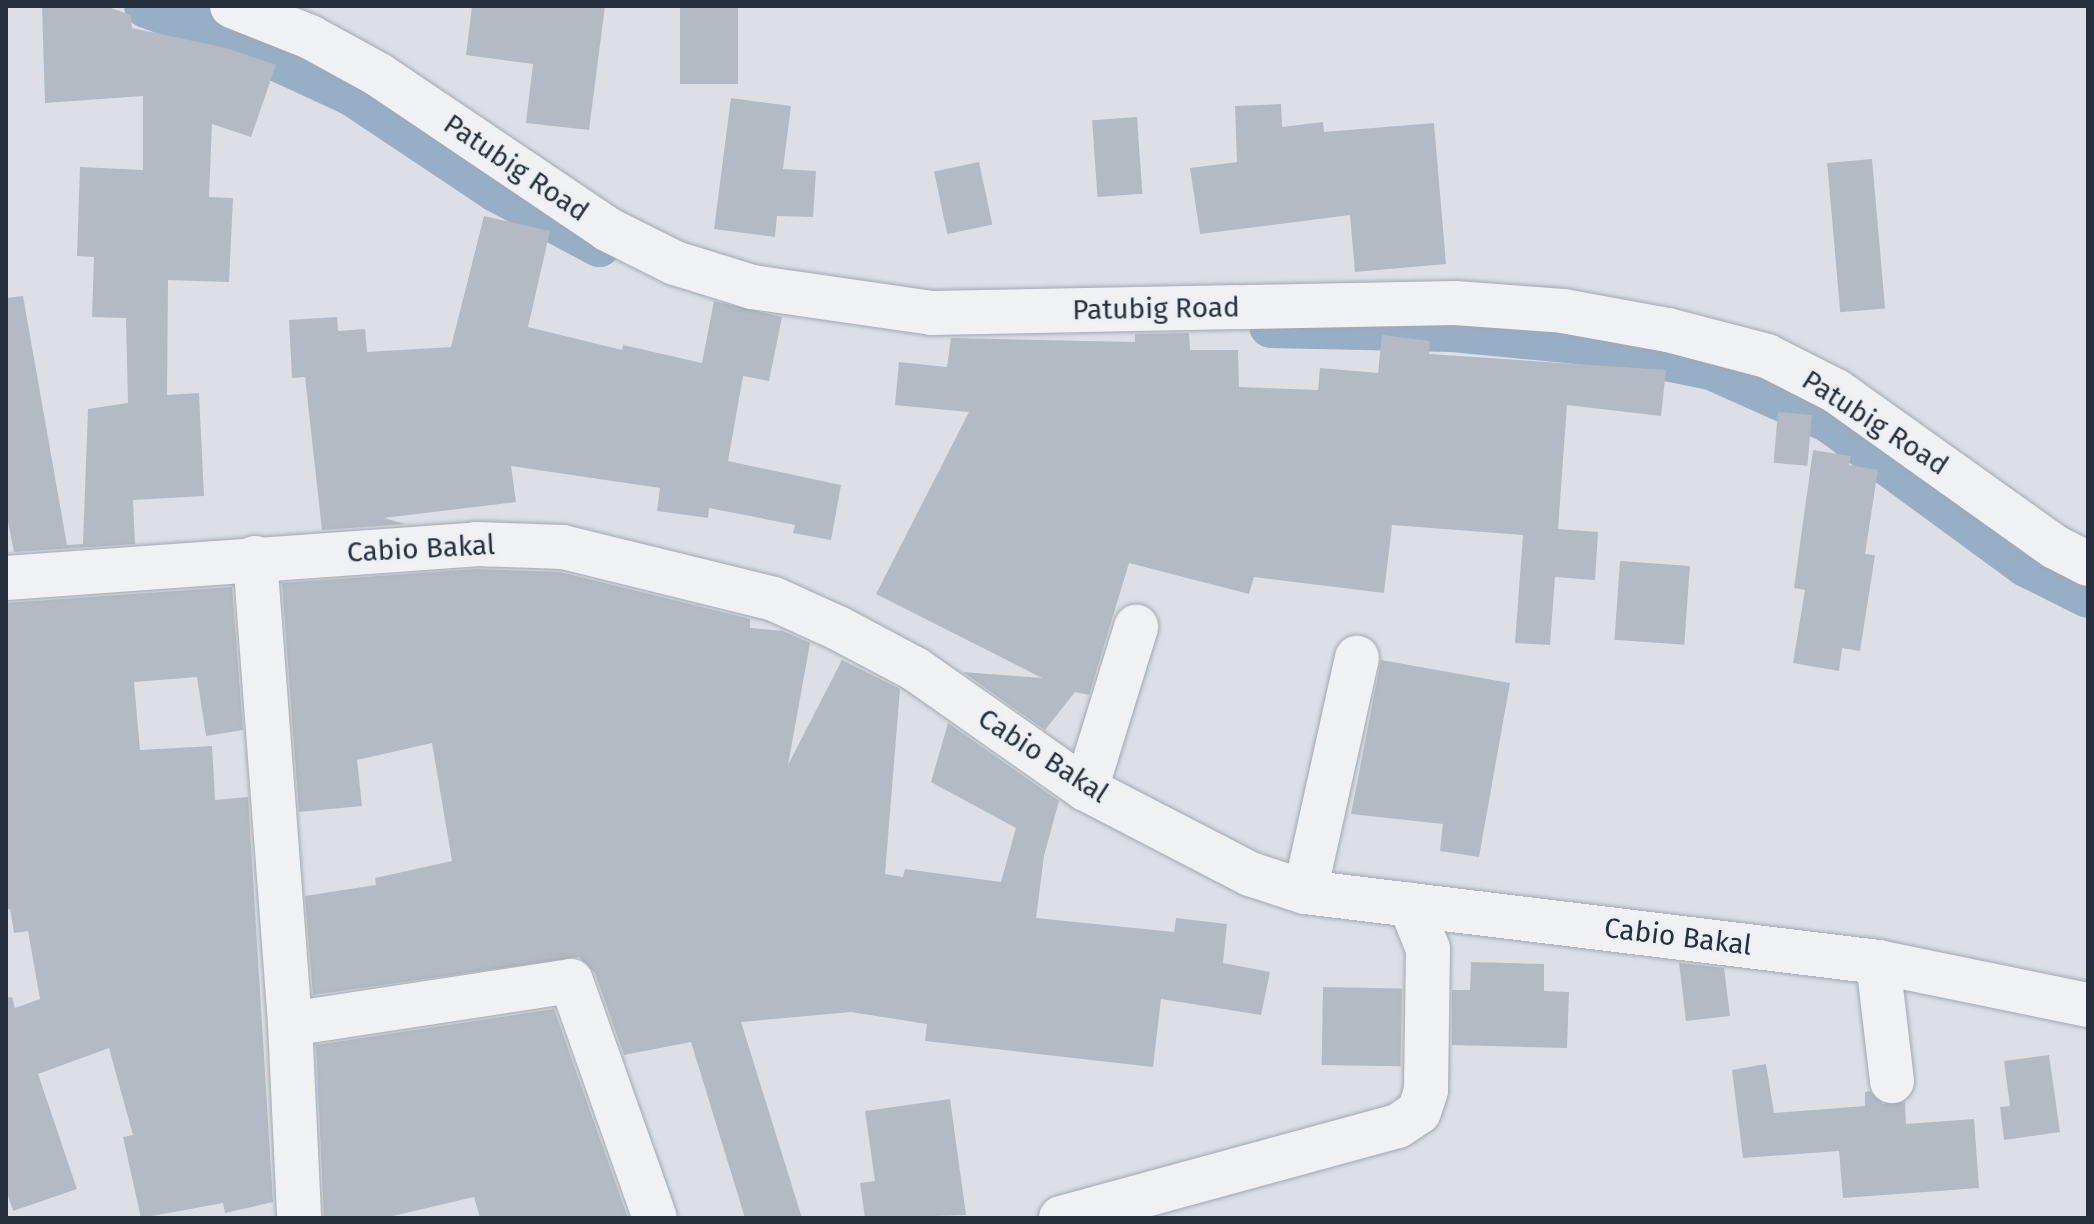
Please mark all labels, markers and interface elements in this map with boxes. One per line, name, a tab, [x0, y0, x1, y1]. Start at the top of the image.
street label: Patubig Road	[437, 107, 595, 229]
street label: Patubig Road	[1072, 291, 1240, 327]
street label: Patubig Road	[1796, 363, 1954, 483]
street label: Cabio Bakal	[346, 528, 496, 570]
street label: Cabio Bakal	[972, 702, 1114, 810]
street label: Cabio Bakal	[1602, 911, 1754, 963]

